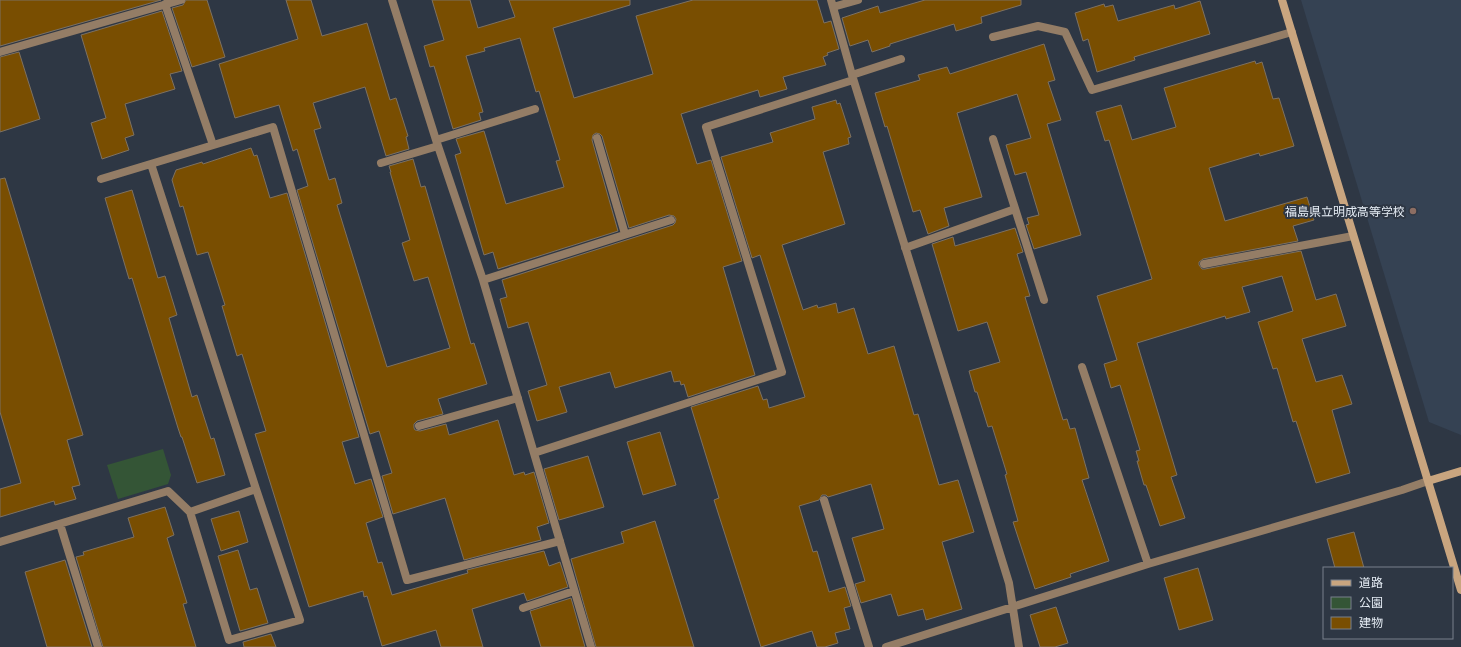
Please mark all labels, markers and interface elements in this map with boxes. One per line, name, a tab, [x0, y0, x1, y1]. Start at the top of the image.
place label: 福島県立明成高等学校	[1285, 204, 1405, 219]
marker: 福島県立明成高等学校	[1408, 206, 1418, 216]
legend	[1323, 567, 1453, 639]
text: 道路	[1359, 575, 1383, 590]
text: 公園	[1359, 595, 1383, 610]
text: 建物	[1359, 615, 1383, 630]

